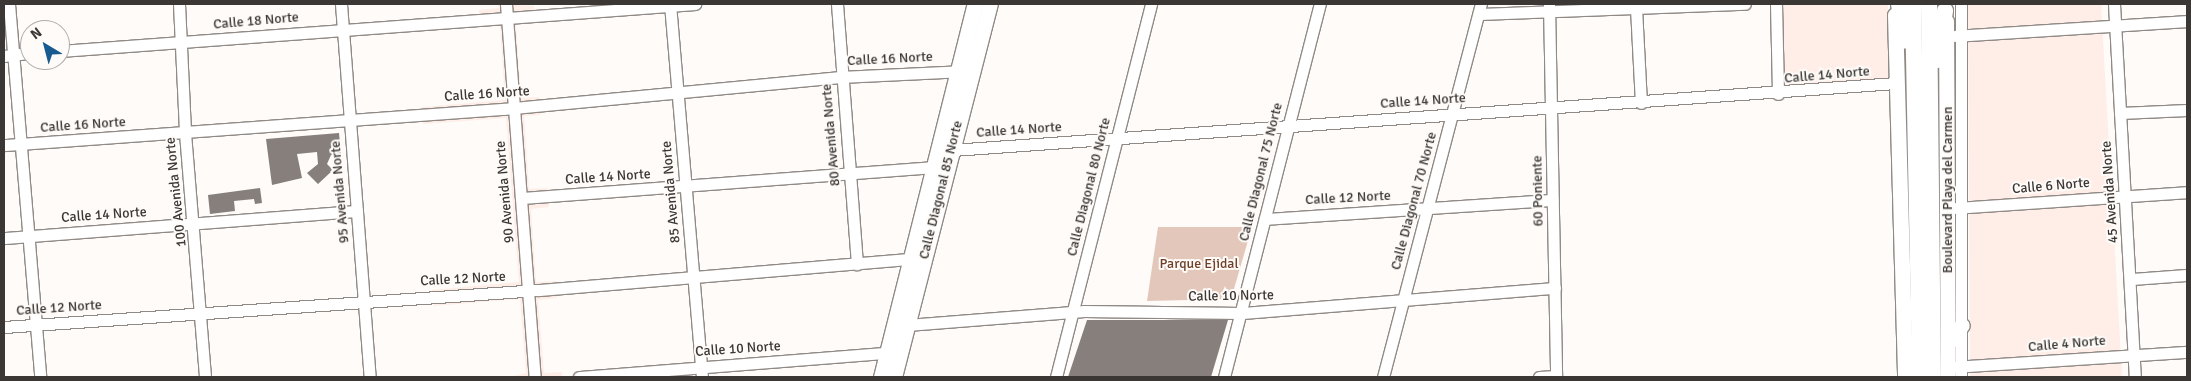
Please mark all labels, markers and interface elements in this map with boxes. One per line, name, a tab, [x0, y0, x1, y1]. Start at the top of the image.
street label: Calle 18 Norte	[213, 9, 299, 33]
north arrow	[20, 20, 70, 70]
text: N	[27, 24, 45, 43]
street label: Calle 16 Norte	[847, 48, 933, 70]
street label: Calle 14 Norte	[1784, 63, 1870, 87]
street label: Calle 16 Norte	[444, 83, 530, 105]
street label: 80 Avenida Norte	[818, 83, 844, 187]
street label: Calle 14 Norte	[1380, 90, 1466, 112]
street label: Calle Diagonal 75 Norte	[1236, 101, 1286, 243]
street label: Boulevard Playa del Carmen	[1940, 107, 1956, 273]
street label: Calle 16 Norte	[40, 114, 126, 136]
street label: Calle Diagonal 80 Norte	[1064, 116, 1114, 258]
street label: Calle Diagonal 85 Norte	[916, 119, 966, 261]
street label: Calle 14 Norte	[976, 119, 1062, 141]
street label: Calle Diagonal 70 Norte	[1387, 130, 1441, 272]
street label: 100 Avenida Norte	[162, 136, 190, 248]
street label: 95 Avenida Norte	[327, 140, 353, 244]
street label: 90 Avenida Norte	[492, 140, 518, 244]
street label: 85 Avenida Norte	[658, 140, 684, 244]
street label: 45 Avenida Norte	[2098, 140, 2122, 244]
street label: 60 Poniente	[1529, 155, 1547, 227]
street label: Calle 14 Norte	[565, 166, 651, 188]
street label: Calle 6 Norte	[2011, 174, 2091, 198]
street label: Calle 12 Norte	[1305, 187, 1391, 209]
street label: Calle 14 Norte	[61, 204, 147, 226]
park label: Parque Ejidal	[1159, 256, 1239, 272]
street label: Calle 12 Norte	[420, 268, 506, 290]
street label: Calle 10 Norte	[1188, 287, 1274, 305]
street label: Calle 12 Norte	[16, 297, 102, 319]
street label: Calle 4 Norte	[2027, 332, 2107, 356]
street label: Calle 10 Norte	[695, 338, 781, 360]

